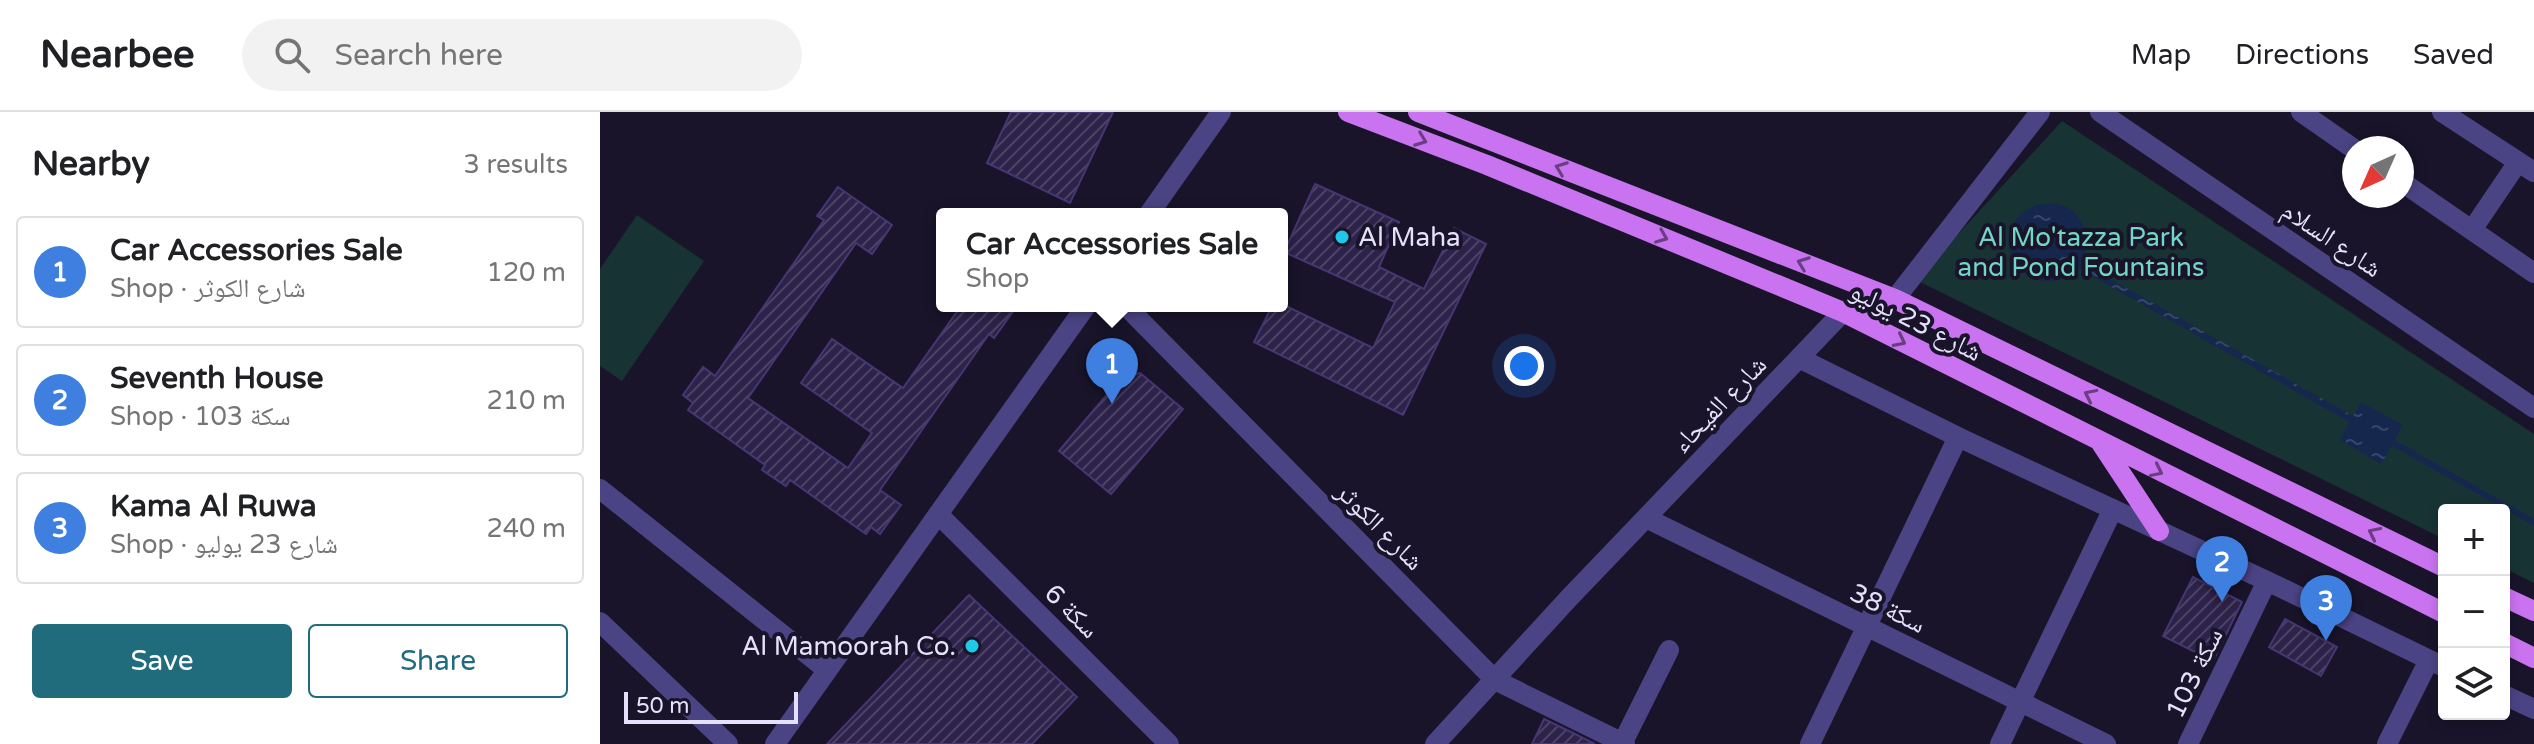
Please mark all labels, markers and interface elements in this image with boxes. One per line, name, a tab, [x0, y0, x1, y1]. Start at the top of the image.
search box	[242, 19, 802, 91]
text: Nearbee	[40, 32, 194, 78]
icon: search	[270, 33, 314, 77]
text: Search here	[334, 37, 503, 74]
text: Map	[2131, 38, 2191, 72]
text: Directions	[2235, 38, 2369, 72]
text: Saved	[2413, 38, 2494, 72]
one-way arrow	[1413, 130, 1427, 147]
north arrow	[2342, 136, 2414, 208]
text: Nearby	[32, 144, 150, 185]
text: 3 results	[463, 149, 568, 180]
one-way arrow	[1555, 161, 1569, 178]
street label: شارع السلام	[2275, 195, 2388, 286]
popup	[936, 208, 1288, 312]
place label: Al Maha	[1358, 222, 1461, 253]
park label: Al Mo'tazza Park and Pond Fountains	[1958, 222, 2204, 283]
text: Car Accessories Sale	[966, 226, 1258, 263]
marker: Al Maha	[1333, 228, 1351, 246]
one-way arrow	[1654, 228, 1668, 244]
text: Car Accessories Sale	[110, 232, 403, 269]
one-way arrow	[1797, 256, 1811, 273]
text: 1	[52, 257, 68, 288]
text: 120 m	[486, 257, 566, 288]
text: Shop	[966, 263, 1030, 294]
text: Shop · شارع الكوثر	[110, 273, 306, 304]
street label: شارع 23 يوليو	[1845, 275, 1987, 368]
one-way arrow	[1892, 331, 1907, 347]
pin: 1	[1086, 338, 1138, 404]
your location	[1504, 346, 1544, 386]
street label: شارع الفيحاء	[1666, 349, 1773, 459]
text: Seventh House	[110, 360, 324, 397]
text: 2	[52, 385, 68, 416]
text: 210 m	[486, 385, 566, 416]
one-way arrow	[2084, 388, 2098, 404]
text: Shop · سكة 103	[110, 401, 291, 432]
one-way arrow	[2149, 461, 2164, 477]
street label: شارع الكوثر	[1329, 475, 1430, 577]
text: Kama Al Ruwa	[110, 488, 317, 525]
map controls	[2438, 504, 2510, 720]
button: +	[2438, 504, 2510, 576]
text: 3	[52, 513, 68, 544]
text: 240 m	[486, 513, 566, 544]
one-way arrow	[2367, 527, 2382, 543]
text: Shop · شارع 23 يوليو	[110, 529, 338, 560]
pin: 2	[2196, 536, 2248, 602]
pin: 3	[2300, 575, 2352, 641]
button: −	[2438, 576, 2510, 648]
street label: سكة 38	[1845, 577, 1931, 640]
street label: سكة 6	[1038, 578, 1105, 645]
street label: سكة 103	[2159, 623, 2230, 723]
button: Save	[32, 624, 292, 698]
button: Share	[308, 624, 568, 698]
place label: Al Mamoorah Co.	[741, 631, 956, 662]
marker: Al Mamoorah Co.	[963, 637, 981, 655]
button: layers	[2438, 648, 2510, 720]
scale bar	[624, 688, 798, 724]
text: 50 m	[636, 693, 690, 719]

